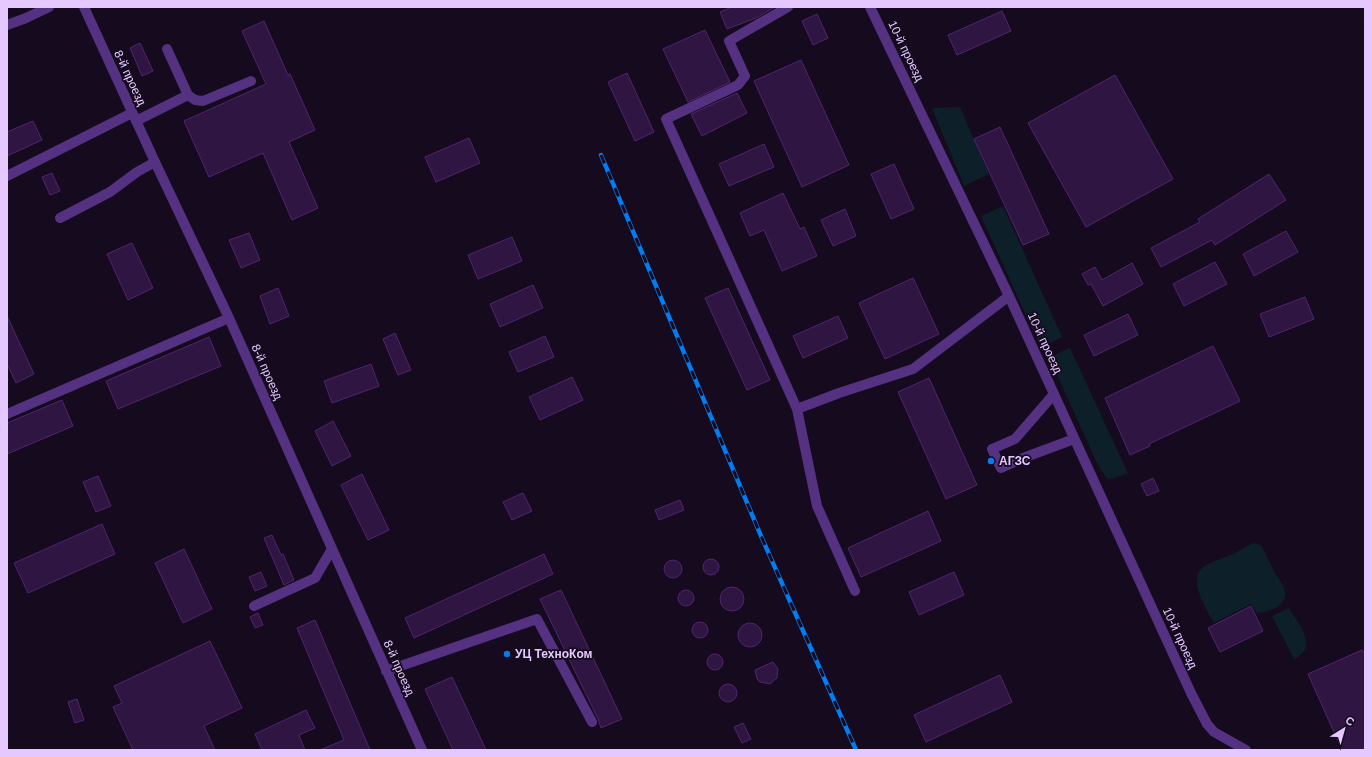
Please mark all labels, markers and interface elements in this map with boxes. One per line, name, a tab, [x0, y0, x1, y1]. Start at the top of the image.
street label: 10-й проезд	[885, 18, 927, 84]
street label: 8-й проезд	[111, 48, 149, 108]
street label: 10-й проезд	[1025, 310, 1065, 376]
street label: 8-й проезд	[249, 342, 285, 402]
place label: АГЗС	[999, 454, 1031, 468]
marker: АГЗС	[986, 456, 996, 466]
street label: 10-й проезд	[1160, 605, 1200, 671]
street label: 8-й проезд	[381, 638, 417, 698]
place label: УЦ ТехноКом	[515, 647, 593, 661]
marker: УЦ ТехноКом	[502, 649, 512, 659]
north arrow	[1324, 709, 1364, 749]
text: С	[1343, 714, 1357, 728]

